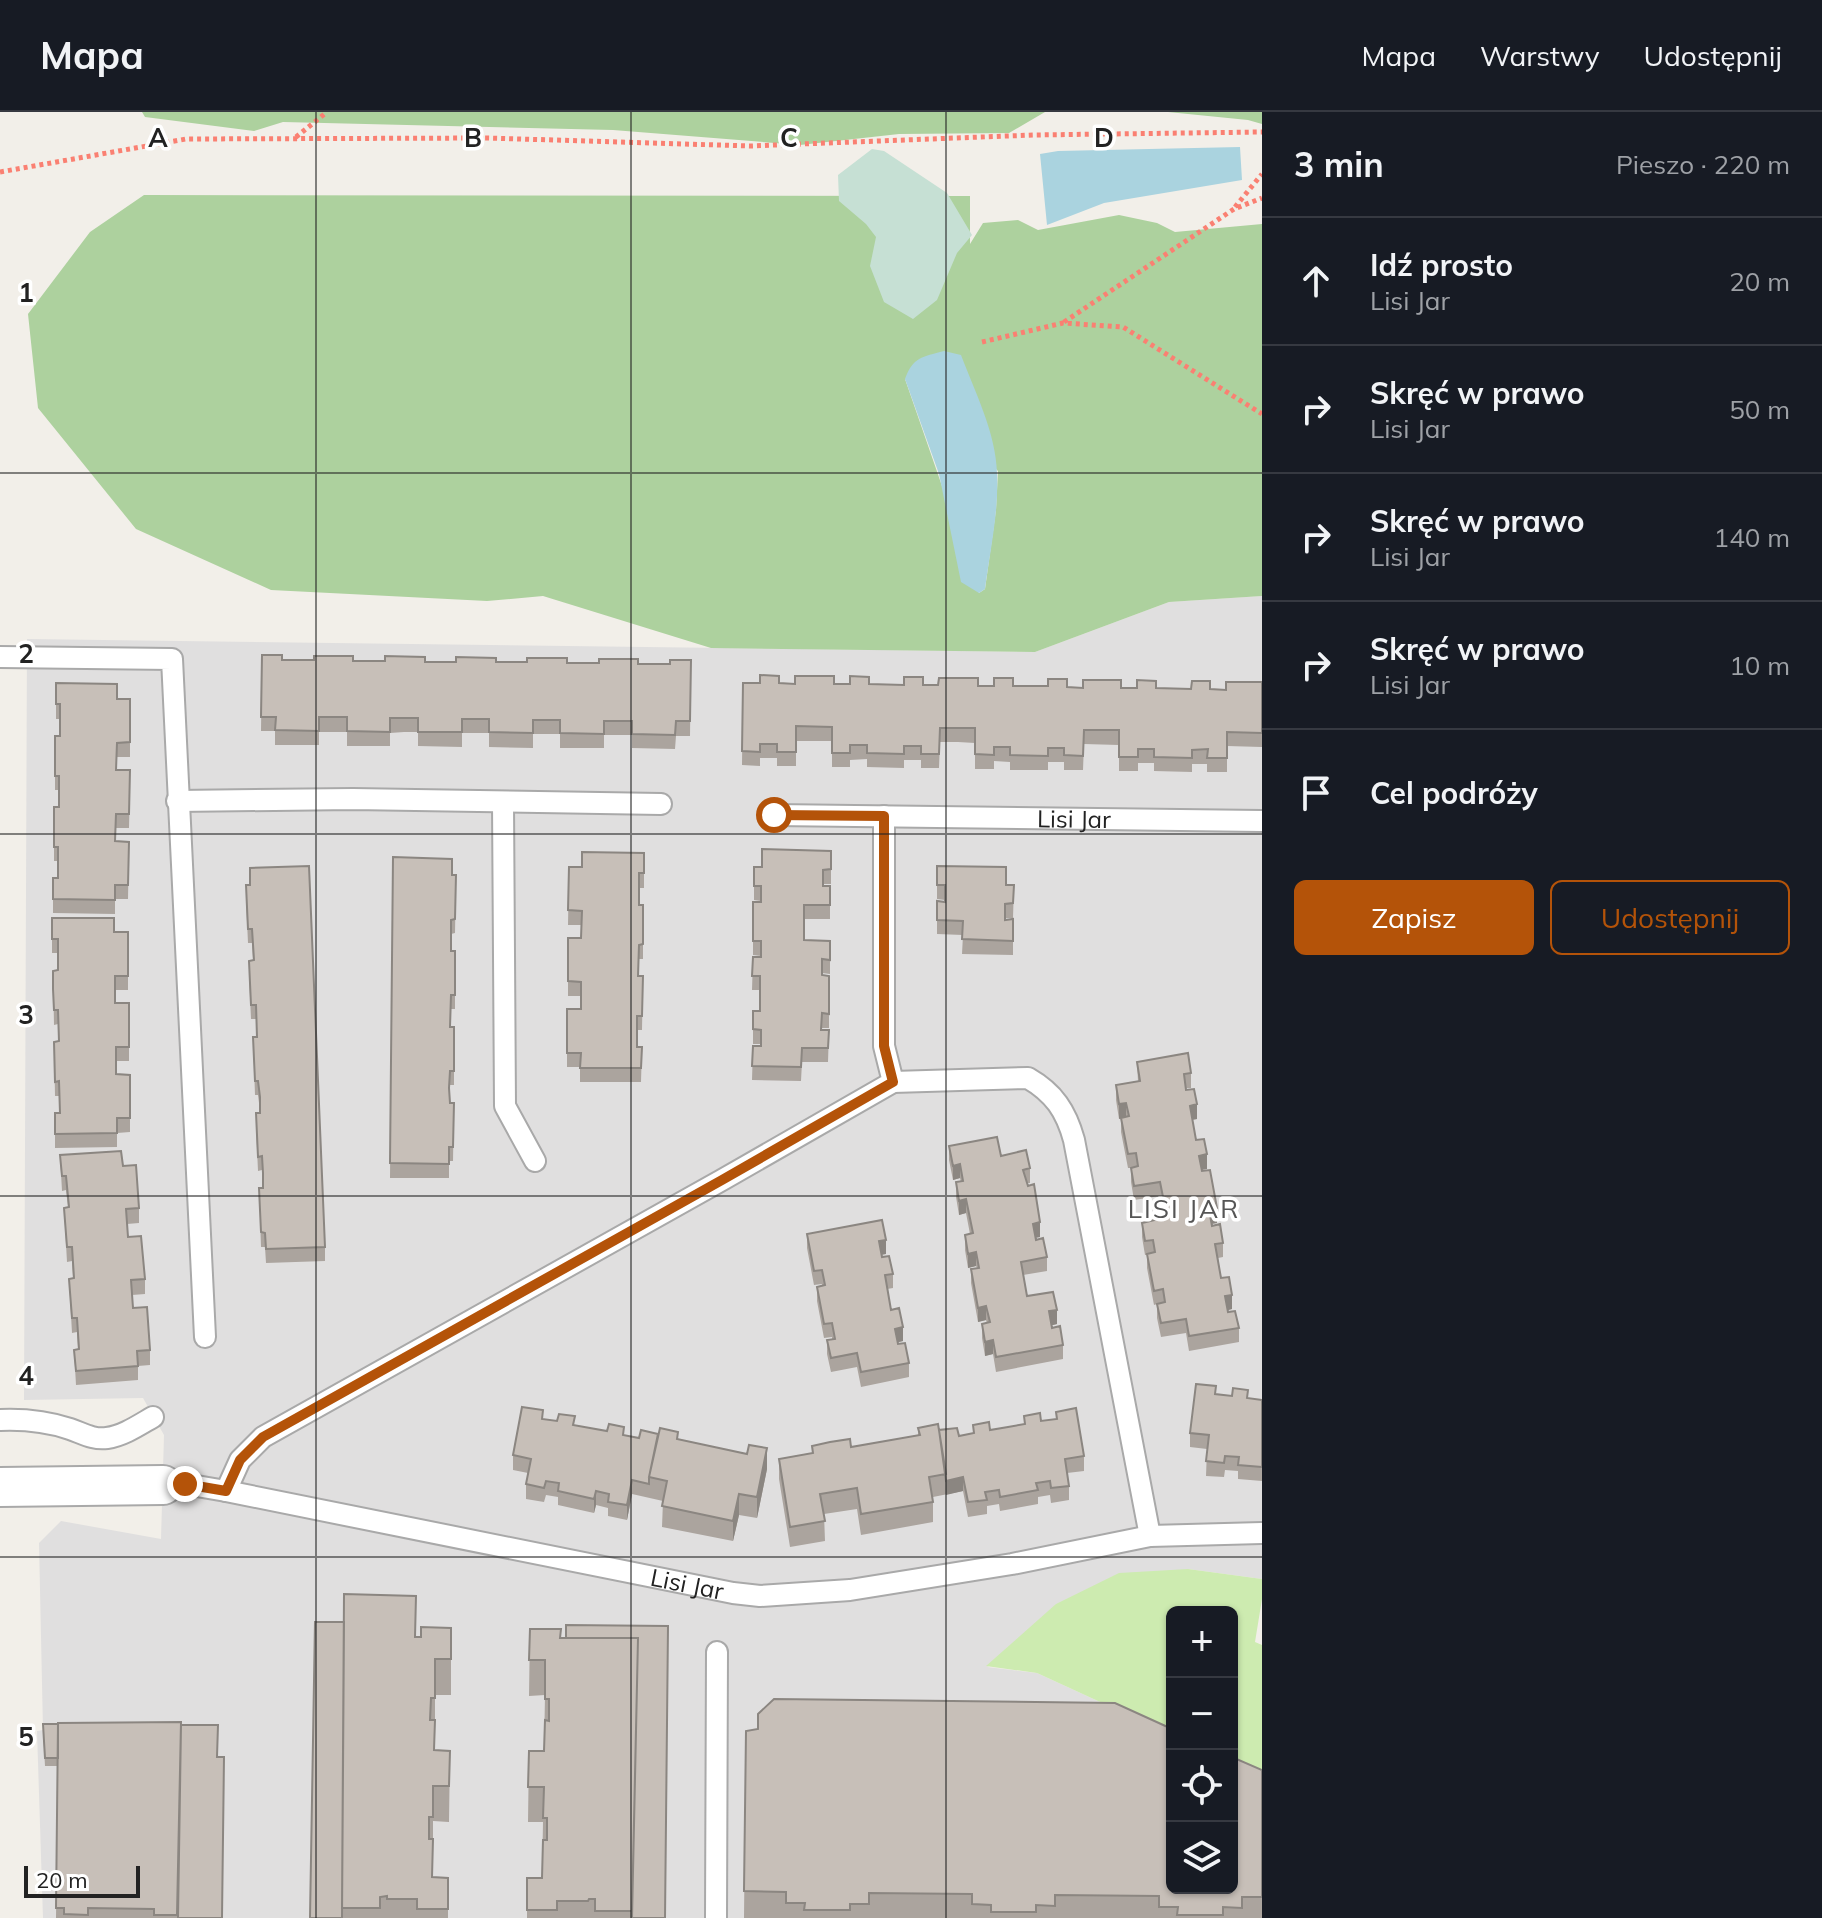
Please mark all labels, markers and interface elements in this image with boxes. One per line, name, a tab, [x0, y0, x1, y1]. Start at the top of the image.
text: Mapa	[40, 31, 144, 79]
text: Mapa	[1362, 38, 1436, 73]
text: Warstwy	[1480, 38, 1600, 73]
text: Udostępnij	[1644, 38, 1782, 73]
text: A	[148, 121, 168, 154]
text: B	[464, 121, 482, 154]
text: C	[780, 121, 798, 154]
text: D	[1094, 121, 1114, 154]
text: 3 min	[1294, 143, 1384, 186]
text: Pieszo · 220 m	[1616, 148, 1790, 181]
text: Idź prosto	[1370, 246, 1513, 284]
icon: ahead	[1294, 259, 1338, 303]
text: 20 m	[1729, 265, 1790, 298]
text: 1	[18, 276, 34, 309]
text: Lisi Jar	[1370, 284, 1450, 317]
text: Skręć w prawo	[1370, 374, 1585, 412]
icon: right	[1294, 387, 1338, 431]
text: 50 m	[1729, 393, 1790, 426]
text: Lisi Jar	[1370, 412, 1450, 445]
text: Skręć w prawo	[1370, 502, 1585, 540]
icon: right	[1294, 515, 1338, 559]
text: 140 m	[1714, 521, 1790, 554]
text: Lisi Jar	[1370, 540, 1450, 573]
text: Skręć w prawo	[1370, 630, 1585, 668]
text: 2	[18, 637, 34, 670]
icon: right	[1294, 643, 1338, 687]
text: 10 m	[1729, 649, 1790, 682]
text: Lisi Jar	[1370, 668, 1450, 701]
icon: arrive	[1294, 771, 1338, 815]
text: Cel podróży	[1370, 774, 1538, 812]
route start	[756, 797, 792, 833]
street label: Lisi Jar	[1037, 803, 1111, 834]
button: Zapisz	[1294, 880, 1534, 955]
button: Udostępnij	[1550, 880, 1790, 955]
text: 3	[18, 998, 34, 1031]
district label: LISI JAR	[1128, 1192, 1240, 1225]
text: 4	[18, 1359, 34, 1392]
route end	[167, 1466, 203, 1502]
street label: Lisi Jar	[648, 1562, 727, 1606]
map controls	[1166, 1606, 1238, 1894]
button: +	[1166, 1606, 1238, 1678]
button: −	[1166, 1678, 1238, 1750]
text: 5	[18, 1720, 34, 1753]
button: locate	[1166, 1750, 1238, 1822]
button: layers	[1166, 1822, 1238, 1894]
scale bar	[24, 1862, 140, 1898]
text: 20 m	[36, 1866, 87, 1894]

